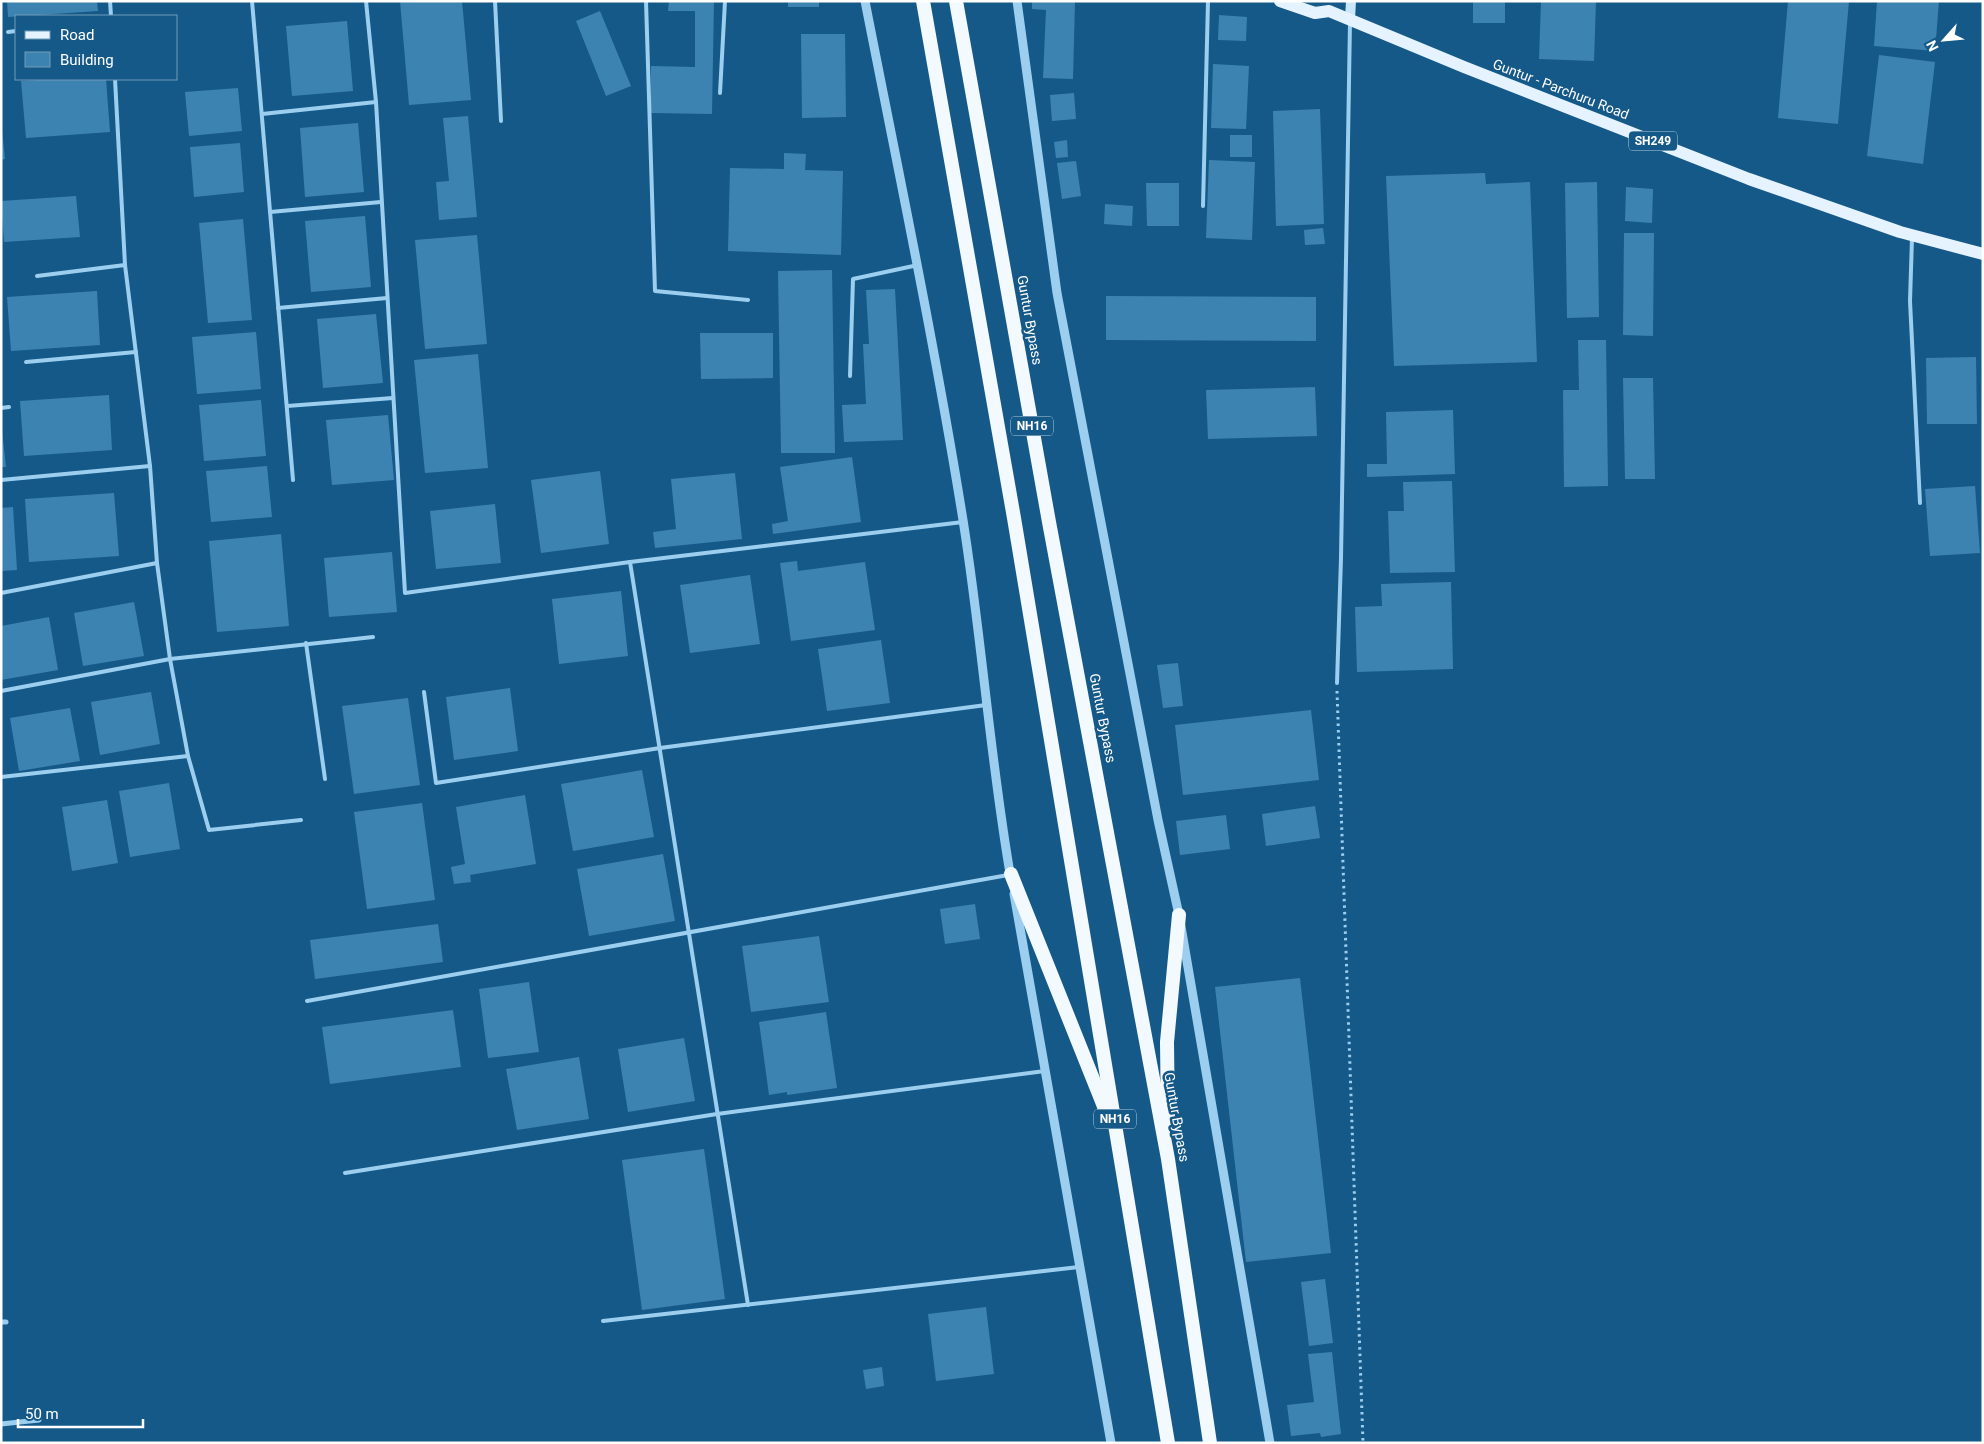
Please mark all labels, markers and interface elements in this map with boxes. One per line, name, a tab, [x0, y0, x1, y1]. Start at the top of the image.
legend	[15, 15, 178, 80]
north arrow	[1919, 15, 1969, 65]
text: Road	[60, 26, 94, 44]
text: N	[1923, 38, 1942, 54]
text: Building	[60, 51, 114, 69]
street label: Guntur - Parchuru Road	[1491, 56, 1631, 122]
road number: SH249	[1629, 132, 1677, 150]
street label: Guntur Bypass	[1014, 274, 1046, 366]
road number: NH16	[1011, 416, 1053, 436]
street label: Guntur Bypass	[1086, 672, 1120, 764]
street label: Guntur Bypass	[1161, 1071, 1193, 1163]
road number: NH16	[1094, 1110, 1136, 1128]
scale bar	[18, 1396, 142, 1428]
text: 50 m	[25, 1405, 59, 1423]

